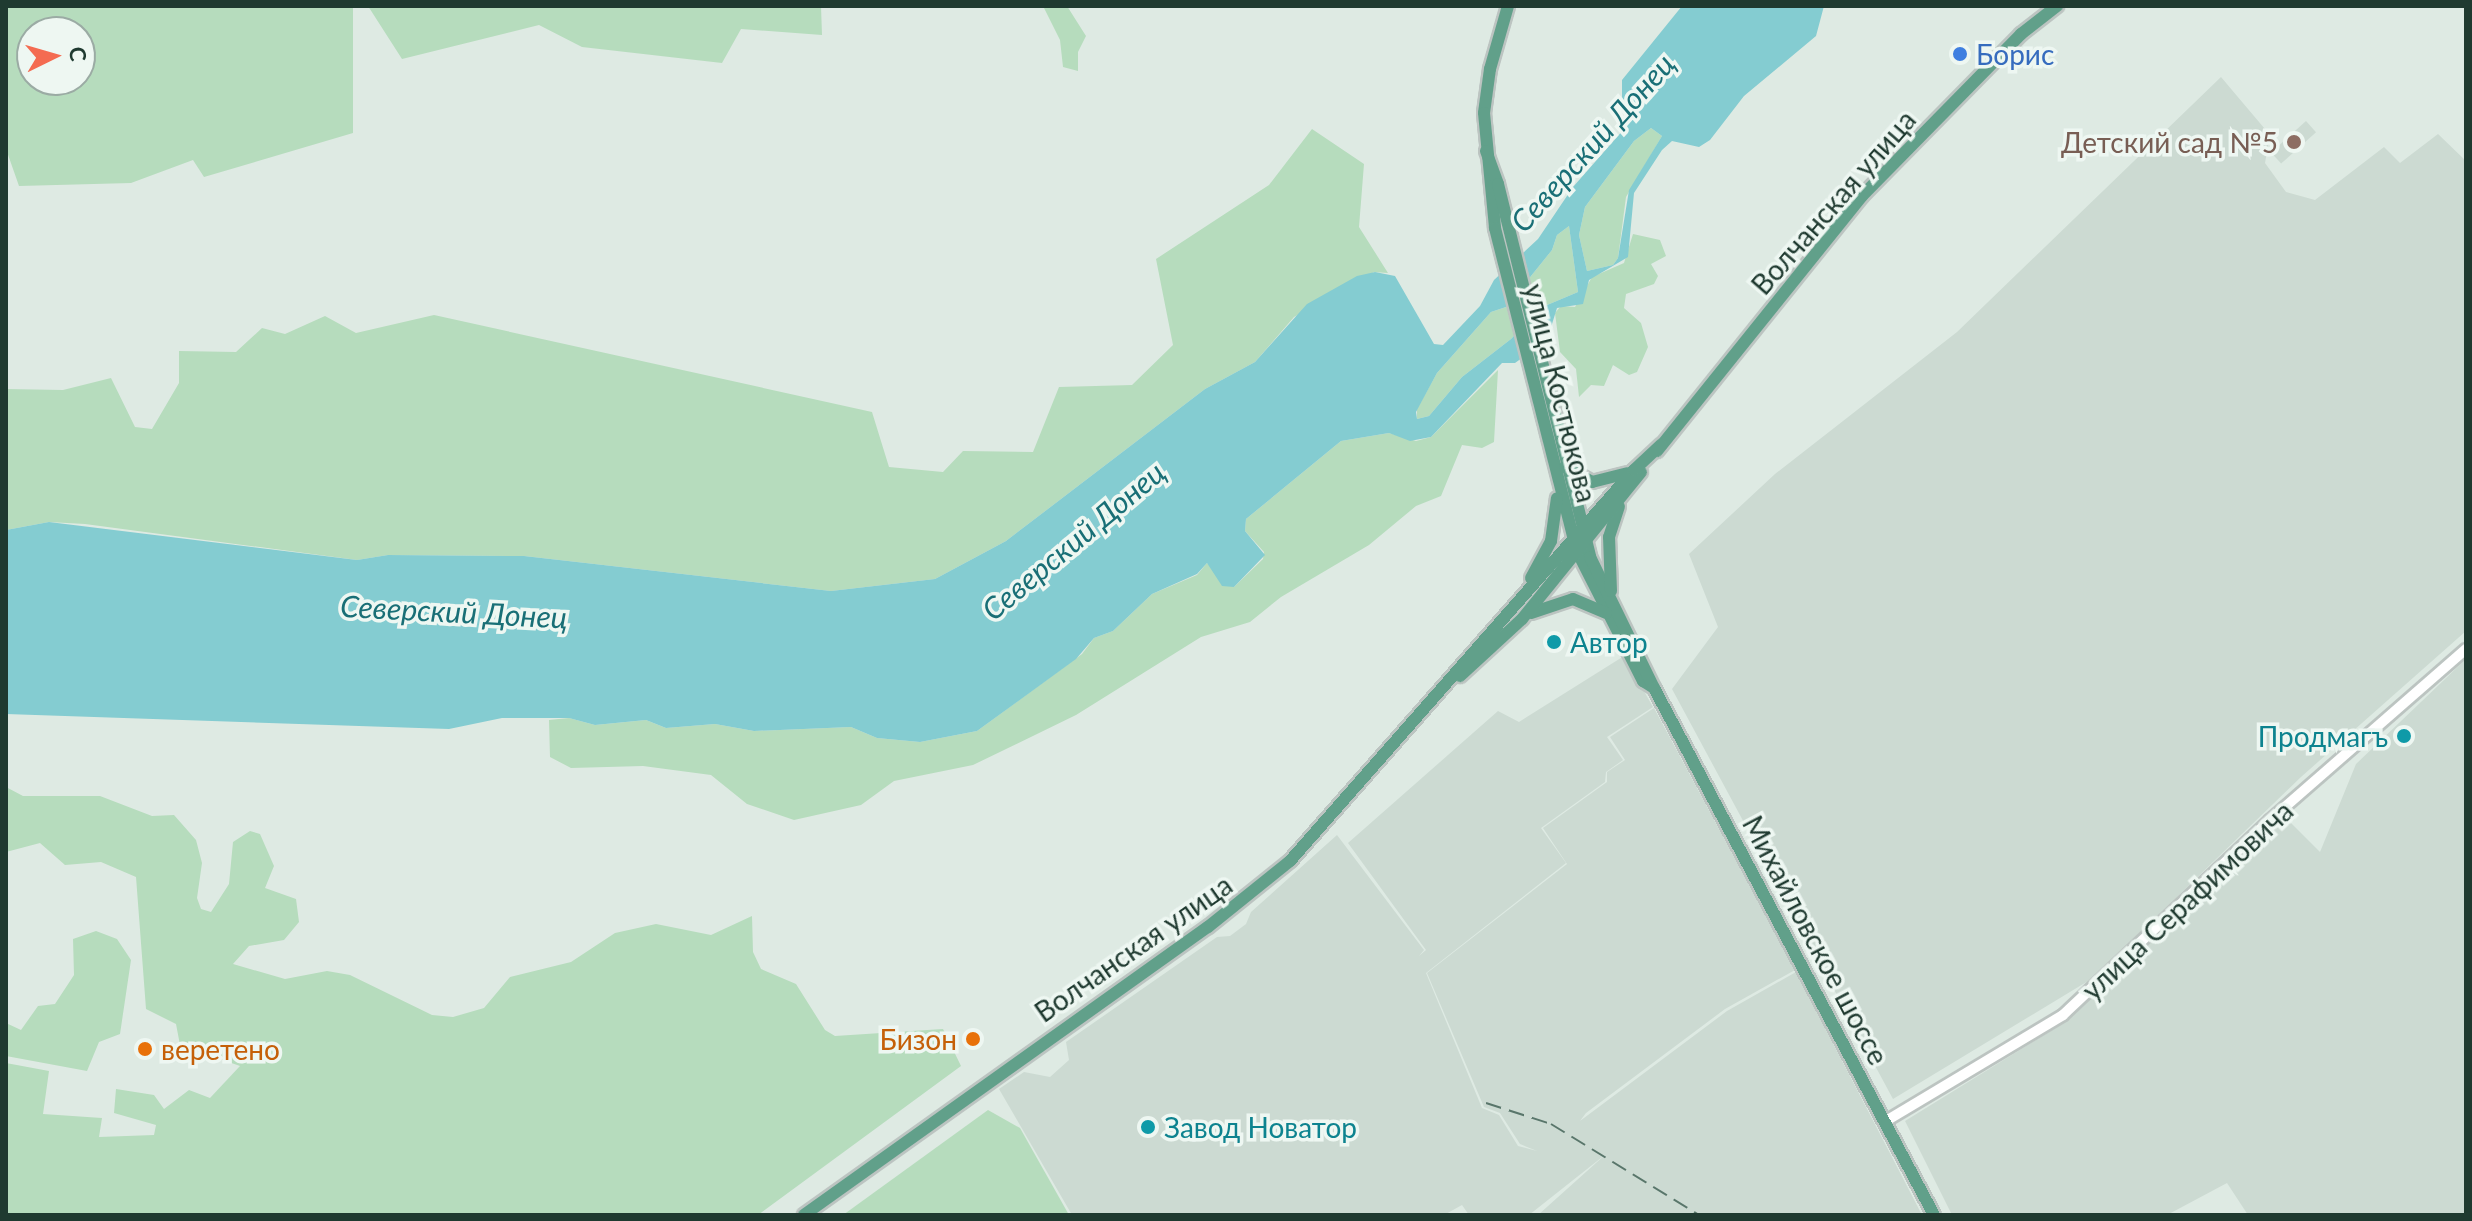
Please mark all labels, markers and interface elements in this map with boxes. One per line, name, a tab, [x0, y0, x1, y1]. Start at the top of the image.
north arrow	[16, 16, 96, 96]
place label: Борис	[1976, 37, 2054, 71]
water label: Северский Донец	[1502, 45, 1682, 239]
marker: Борис	[1951, 45, 1969, 63]
text: С	[64, 46, 92, 62]
street label: Волчанская улица	[1744, 103, 1922, 301]
place label: Детский сад №5	[2061, 125, 2278, 159]
marker: Детский сад №5	[2285, 133, 2303, 151]
street label: улица Костюкова	[1518, 280, 1604, 506]
water label: Северский Донец	[974, 453, 1172, 627]
water label: Северский Донец	[339, 587, 569, 635]
place label: Автор	[1570, 625, 1648, 659]
marker: Автор	[1545, 633, 1563, 651]
place label: Продмагъ	[2258, 719, 2388, 753]
marker: Продмагъ	[2395, 727, 2413, 745]
street label: улица Серафимовича	[2075, 793, 2299, 1007]
street label: Михайловское шоссе	[1736, 810, 1896, 1070]
street label: Волчанская улица	[1028, 867, 1238, 1029]
place label: Бизон	[880, 1022, 957, 1056]
marker: Бизон	[964, 1030, 982, 1048]
place label: веретено	[161, 1032, 280, 1066]
marker: веретено	[136, 1040, 154, 1058]
place label: Завод Новатор	[1164, 1110, 1357, 1144]
marker: Завод Новатор	[1139, 1118, 1157, 1136]

